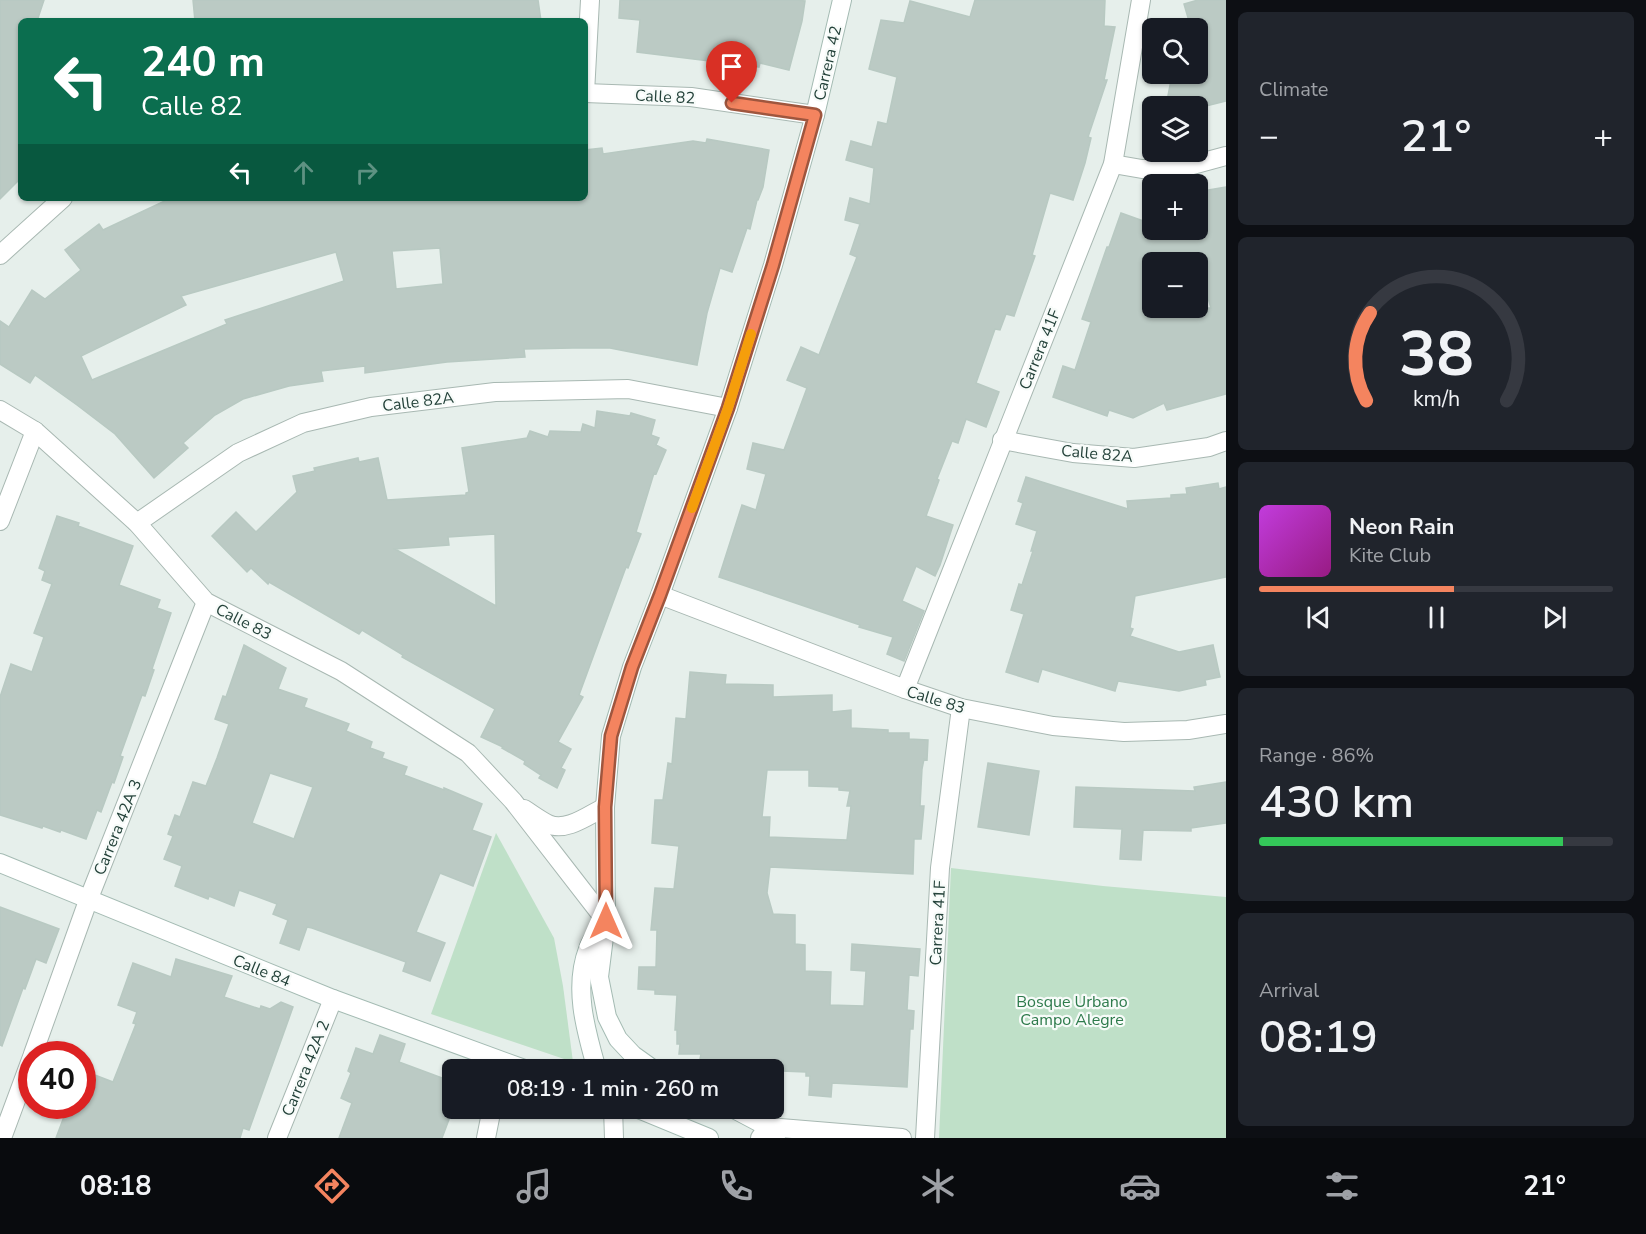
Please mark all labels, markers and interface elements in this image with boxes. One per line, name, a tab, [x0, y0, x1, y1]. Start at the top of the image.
map controls	[1142, 18, 1208, 318]
button: search	[1142, 18, 1208, 84]
street label: Carrera 42	[809, 24, 847, 103]
text: 240 m	[141, 34, 265, 91]
pin	[706, 41, 757, 103]
icon: left	[42, 42, 120, 120]
icon: arrive	[715, 50, 748, 83]
text: Climate	[1259, 76, 1328, 103]
street label: Calle 82	[634, 84, 696, 110]
text: Calle 82	[141, 88, 243, 125]
button: layers	[1142, 96, 1208, 162]
text: 21°	[1401, 106, 1471, 167]
text: −	[1259, 114, 1279, 159]
text: +	[1593, 114, 1613, 159]
icon: left	[224, 156, 257, 189]
icon: ahead	[287, 156, 320, 189]
icon: right	[350, 156, 383, 189]
button: +	[1142, 174, 1208, 240]
button: −	[1142, 252, 1208, 318]
street label: Carrera 41F	[1014, 306, 1066, 393]
text: 38	[1399, 312, 1473, 397]
text: km/h	[1412, 384, 1460, 414]
street label: Calle 82A	[381, 387, 455, 417]
street label: Calle 82A	[1060, 440, 1134, 468]
text: Neon Rain	[1349, 512, 1454, 542]
text: Kite Club	[1349, 542, 1431, 569]
street label: Calle 83	[212, 598, 275, 645]
icon: previous	[1302, 601, 1335, 634]
icon: pause	[1420, 601, 1453, 634]
icon: next	[1538, 601, 1571, 634]
street label: Calle 83	[904, 681, 968, 719]
text: Range · 86%	[1259, 742, 1374, 769]
text: 430 km	[1259, 772, 1414, 833]
street label: Carrera 42A 3	[89, 776, 147, 879]
street label: Carrera 41F	[925, 880, 951, 966]
position arrow	[574, 889, 638, 953]
street label: Calle 84	[230, 949, 294, 993]
text: Arrival	[1259, 977, 1319, 1004]
park label: Bosque Urbano Campo Alegre	[1016, 991, 1128, 1031]
text: 08:19	[1259, 1007, 1378, 1068]
street label: Carrera 42A 2	[277, 1017, 335, 1120]
speed limit sign: 40	[18, 1041, 96, 1119]
text: 08:19 · 1 min · 260 m	[507, 1074, 719, 1104]
icon: directions	[311, 1165, 353, 1207]
icon: music	[513, 1165, 555, 1207]
icon: phone	[715, 1165, 757, 1207]
icon: climate	[917, 1165, 959, 1207]
icon: car	[1119, 1165, 1161, 1207]
icon: filters	[1321, 1165, 1363, 1207]
text: 08:18	[80, 1168, 151, 1205]
text: 21°	[1523, 1168, 1566, 1205]

